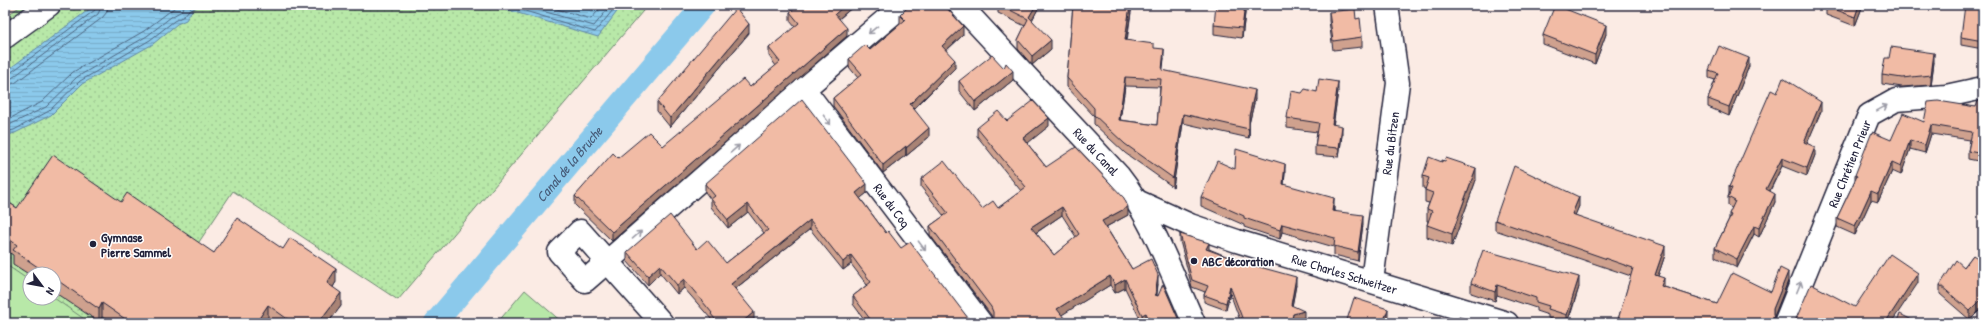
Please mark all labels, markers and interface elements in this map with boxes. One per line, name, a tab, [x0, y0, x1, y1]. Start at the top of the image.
one-way arrow	[868, 26, 879, 35]
one-way arrow	[1876, 103, 1888, 111]
street label: Rue du Bitzen	[1377, 111, 1403, 176]
one-way arrow	[823, 114, 831, 125]
street label: Rue Chrétien Prieur	[1824, 117, 1875, 210]
water label: Canal de la Bruche	[531, 121, 607, 206]
street label: Rue du Canal	[1069, 124, 1123, 180]
one-way arrow	[730, 144, 740, 153]
street label: Rue du Coq	[870, 180, 915, 231]
place label: Gymnase Pierre Sammel	[101, 228, 171, 261]
one-way arrow	[632, 230, 643, 239]
marker: Gymnase Pierre Sammel	[88, 239, 98, 249]
one-way arrow	[918, 240, 927, 251]
street label: Rue Charles Schweitzer	[1290, 249, 1400, 298]
place label: ABC décoration	[1202, 252, 1274, 270]
marker: ABC décoration	[1189, 256, 1199, 266]
north arrow	[22, 266, 62, 306]
one-way arrow	[1796, 281, 1804, 293]
text: N	[43, 285, 58, 298]

